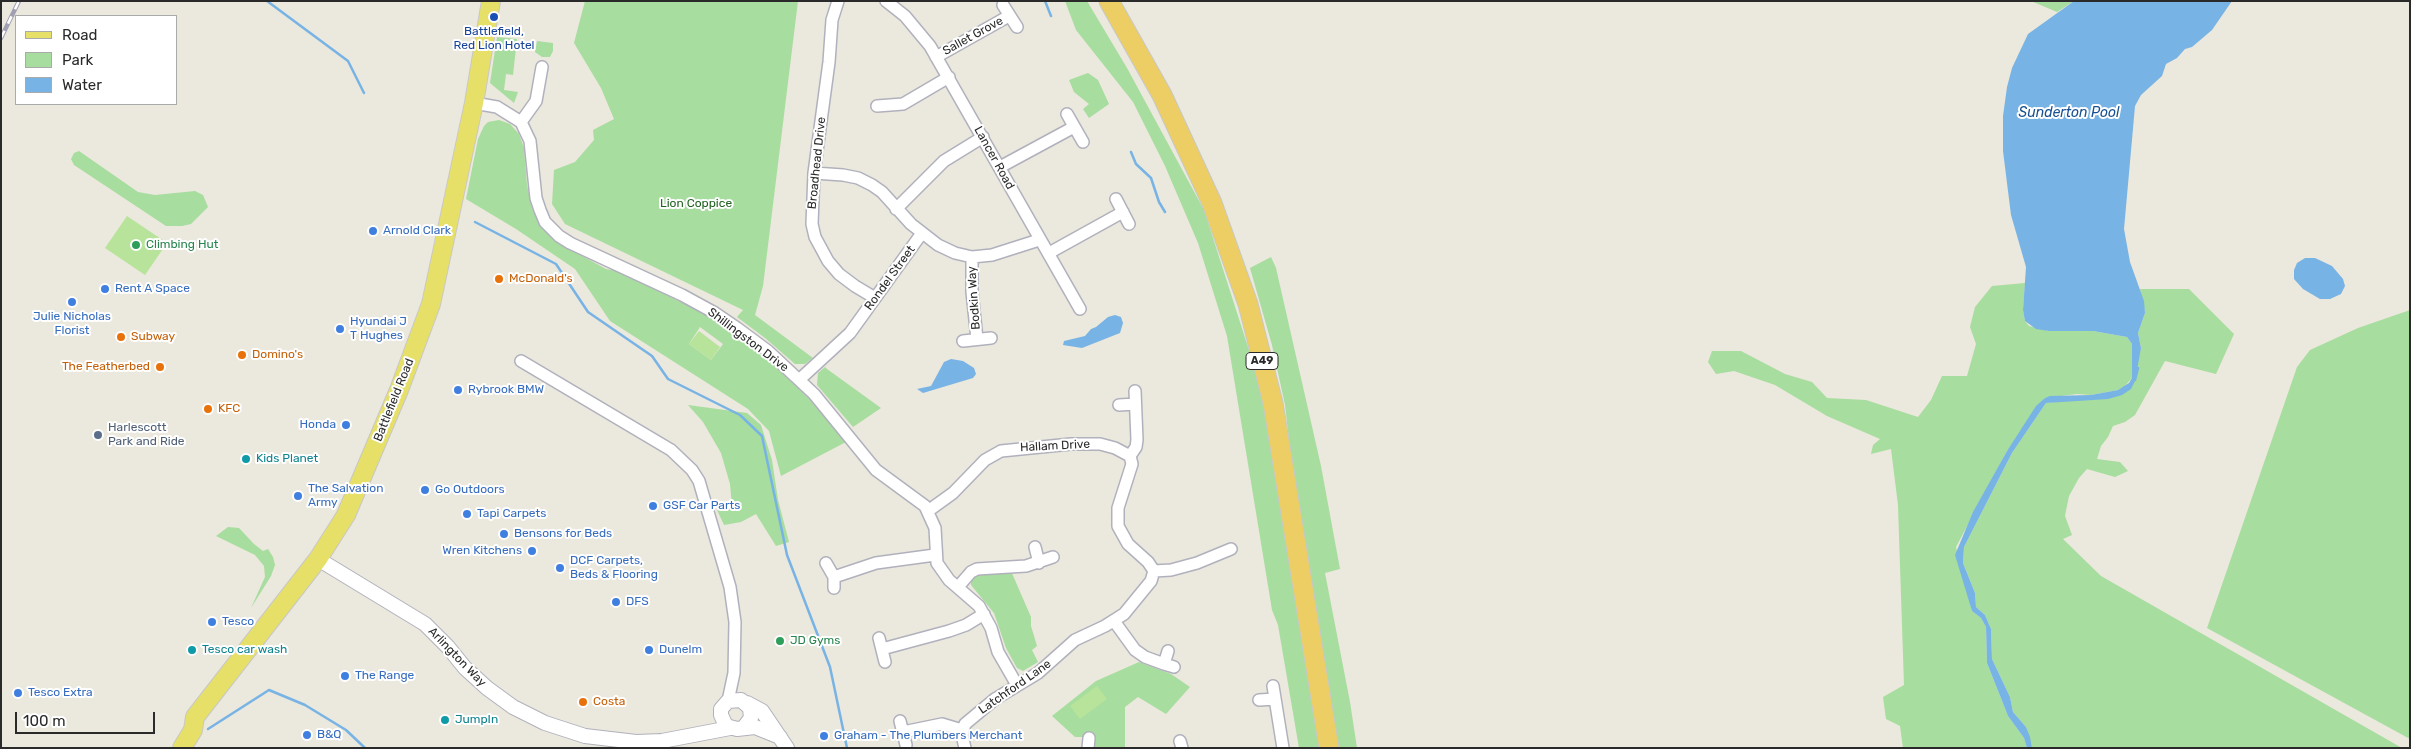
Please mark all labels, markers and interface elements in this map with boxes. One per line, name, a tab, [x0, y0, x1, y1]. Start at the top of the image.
marker: Battlefield, Red Lion Hotel	[488, 11, 500, 23]
street label: Sallet Grove	[940, 14, 1006, 58]
legend	[15, 15, 178, 105]
place label: Battlefield, Red Lion Hotel	[453, 25, 535, 53]
text: Road	[62, 26, 98, 44]
text: Park	[62, 51, 93, 69]
text: Water	[62, 76, 102, 94]
water label: Sunderton Pool	[2019, 105, 2119, 121]
street label: Broadhead Drive	[805, 116, 829, 210]
street label: Lancer Road	[971, 124, 1017, 192]
park label: Lion Coppice	[660, 197, 732, 211]
place label: Arnold Clark	[383, 224, 451, 238]
marker: Arnold Clark	[367, 225, 379, 237]
place label: Climbing Hut	[146, 238, 218, 252]
marker: Climbing Hut	[130, 239, 142, 251]
street label: Rondel Street	[862, 243, 918, 313]
street label: Bodkin Way	[965, 266, 983, 330]
place label: McDonald's	[509, 272, 573, 286]
marker: McDonald's	[493, 273, 505, 285]
place label: Rent A Space	[115, 282, 190, 296]
marker: Rent A Space	[99, 283, 111, 295]
marker: Julie Nicholas Florist	[66, 296, 78, 308]
street label: Shillingston Drive	[705, 305, 791, 375]
place label: Julie Nicholas Florist	[33, 310, 111, 338]
place label: Hyundai J T Hughes	[350, 315, 407, 343]
marker: Hyundai J T Hughes	[334, 323, 346, 335]
place label: Subway	[131, 330, 175, 344]
marker: Subway	[115, 331, 127, 343]
place label: Domino's	[252, 348, 303, 362]
marker: Domino's	[236, 349, 248, 361]
road number: A49	[1246, 352, 1278, 370]
street label: Battlefield Road	[371, 356, 417, 444]
place label: The Featherbed	[62, 360, 150, 374]
marker: The Featherbed	[154, 361, 166, 373]
place label: Rybrook BMW	[468, 383, 544, 397]
marker: Rybrook BMW	[452, 384, 464, 396]
place label: KFC	[218, 402, 240, 416]
marker: KFC	[202, 403, 214, 415]
place label: Honda	[300, 418, 336, 432]
marker: Honda	[340, 419, 352, 431]
place label: Harlescott Park and Ride	[108, 421, 185, 449]
marker: Harlescott Park and Ride	[92, 429, 104, 441]
street label: Hallam Drive	[1020, 437, 1090, 455]
place label: Kids Planet	[256, 452, 318, 466]
marker: Kids Planet	[240, 453, 252, 465]
place label: The Salvation Army	[308, 482, 383, 510]
place label: Go Outdoors	[435, 483, 505, 497]
marker: Go Outdoors	[419, 484, 431, 496]
marker: The Salvation Army	[292, 490, 304, 502]
place label: GSF Car Parts	[663, 499, 740, 513]
marker: GSF Car Parts	[647, 500, 659, 512]
place label: Tapi Carpets	[477, 507, 546, 521]
marker: Tapi Carpets	[461, 508, 473, 520]
place label: Bensons for Beds	[514, 527, 612, 541]
marker: Bensons for Beds	[498, 528, 510, 540]
place label: Wren Kitchens	[442, 544, 522, 558]
marker: Wren Kitchens	[526, 545, 538, 557]
place label: DCF Carpets, Beds & Flooring	[570, 554, 658, 582]
marker: DCF Carpets, Beds & Flooring	[554, 562, 566, 574]
place label: DFS	[626, 595, 649, 609]
marker: DFS	[610, 596, 622, 608]
place label: Tesco	[222, 615, 254, 629]
marker: Tesco	[206, 616, 218, 628]
street label: Arlington Way	[425, 624, 489, 690]
place label: JD Gyms	[790, 634, 840, 648]
marker: JD Gyms	[774, 635, 786, 647]
place label: Tesco car wash	[202, 643, 287, 657]
place label: Dunelm	[659, 643, 702, 657]
marker: Tesco car wash	[186, 644, 198, 656]
marker: Dunelm	[643, 644, 655, 656]
street label: Latchford Lane	[976, 657, 1054, 717]
place label: The Range	[355, 669, 414, 683]
marker: The Range	[339, 670, 351, 682]
place label: Tesco Extra	[28, 686, 93, 700]
marker: Tesco Extra	[12, 687, 24, 699]
place label: Costa	[593, 695, 625, 709]
marker: Costa	[577, 696, 589, 708]
scale bar	[18, 702, 158, 734]
text: 100 m	[23, 712, 65, 730]
place label: JumpIn	[455, 713, 498, 727]
marker: JumpIn	[439, 714, 451, 726]
place label: B&Q	[317, 728, 341, 742]
marker: B&Q	[301, 729, 313, 741]
place label: Graham - The Plumbers Merchant	[834, 729, 1022, 743]
marker: Graham - The Plumbers Merchant	[818, 730, 830, 742]

